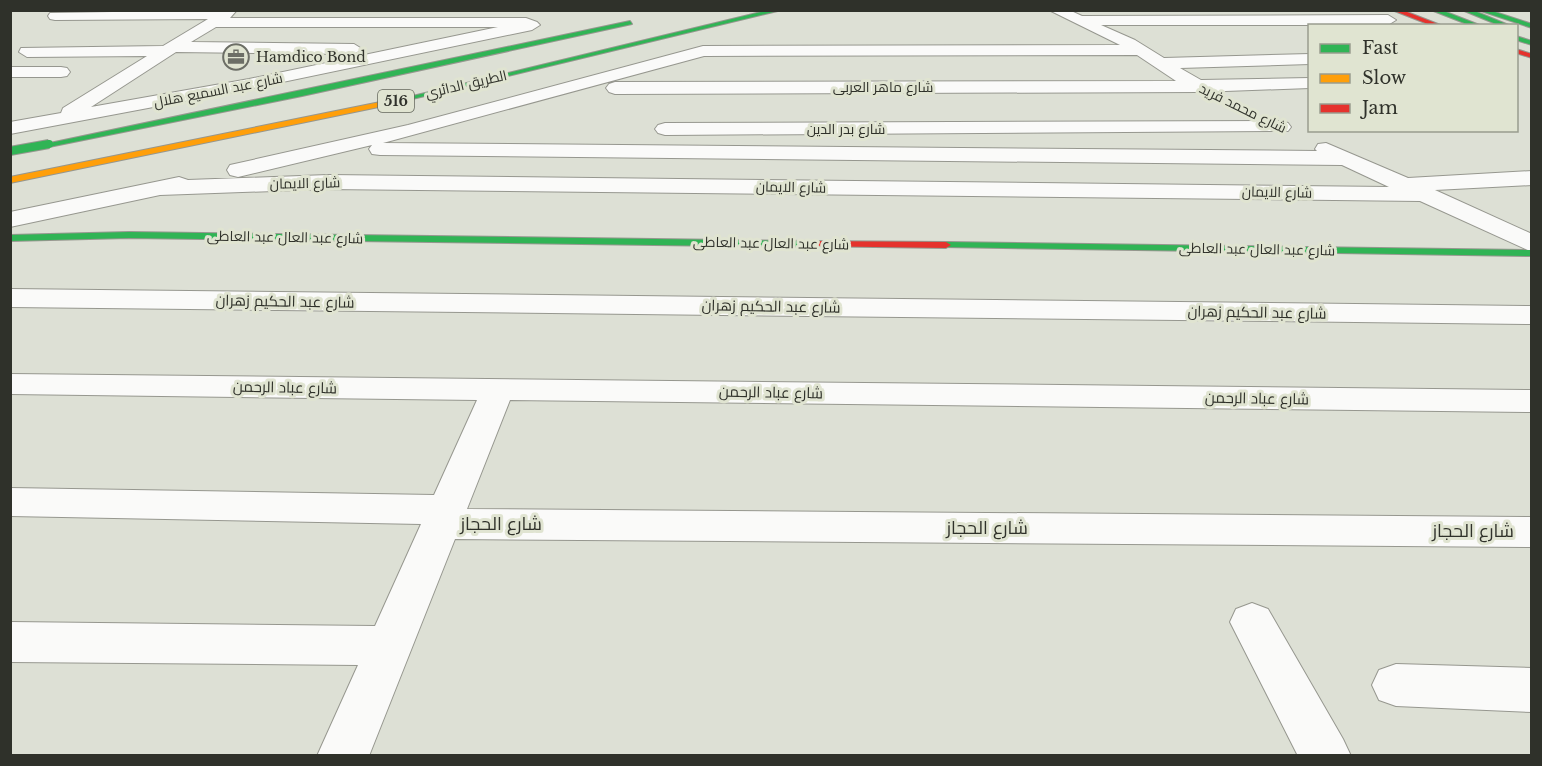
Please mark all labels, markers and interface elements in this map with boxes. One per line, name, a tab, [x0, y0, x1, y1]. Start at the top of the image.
legend	[1308, 24, 1518, 132]
text: Fast	[1362, 37, 1399, 59]
office icon: Hamdico Bond	[221, 42, 251, 72]
place label: Hamdico Bond	[256, 48, 366, 66]
street label: الطريق الدائري	[424, 66, 509, 105]
text: Slow	[1362, 67, 1407, 89]
street label: شارع عبد السميع هلال	[152, 69, 284, 111]
street label: شارع ماهر العربى	[833, 78, 933, 96]
street label: شارع محمد فريد	[1197, 79, 1289, 137]
road number: 516	[378, 90, 414, 112]
text: Jam	[1360, 97, 1398, 119]
street label: شارع بدر الدين	[807, 120, 885, 138]
street label: شارع الايمان	[270, 173, 340, 193]
street label: شارع الايمان	[756, 177, 826, 197]
street label: شارع الايمان	[1242, 182, 1312, 202]
street label: شارع عبد العال عبد العاطى	[207, 227, 363, 247]
street label: شارع عبد العال عبد العاطى	[693, 233, 849, 253]
street label: شارع عبد العال عبد العاطى	[1179, 239, 1335, 259]
street label: شارع عبد الحكيم زهران	[215, 290, 355, 314]
street label: شارع عبد الحكيم زهران	[701, 295, 841, 319]
street label: شارع عبد الحكيم زهران	[1187, 301, 1327, 325]
street label: شارع عباد الرحمن	[233, 377, 337, 399]
street label: شارع عباد الرحمن	[719, 382, 823, 404]
street label: شارع عباد الرحمن	[1205, 388, 1309, 410]
street label: شارع الحجاز	[459, 513, 542, 536]
street label: شارع الحجاز	[945, 517, 1028, 540]
street label: شارع الحجاز	[1431, 520, 1514, 543]

